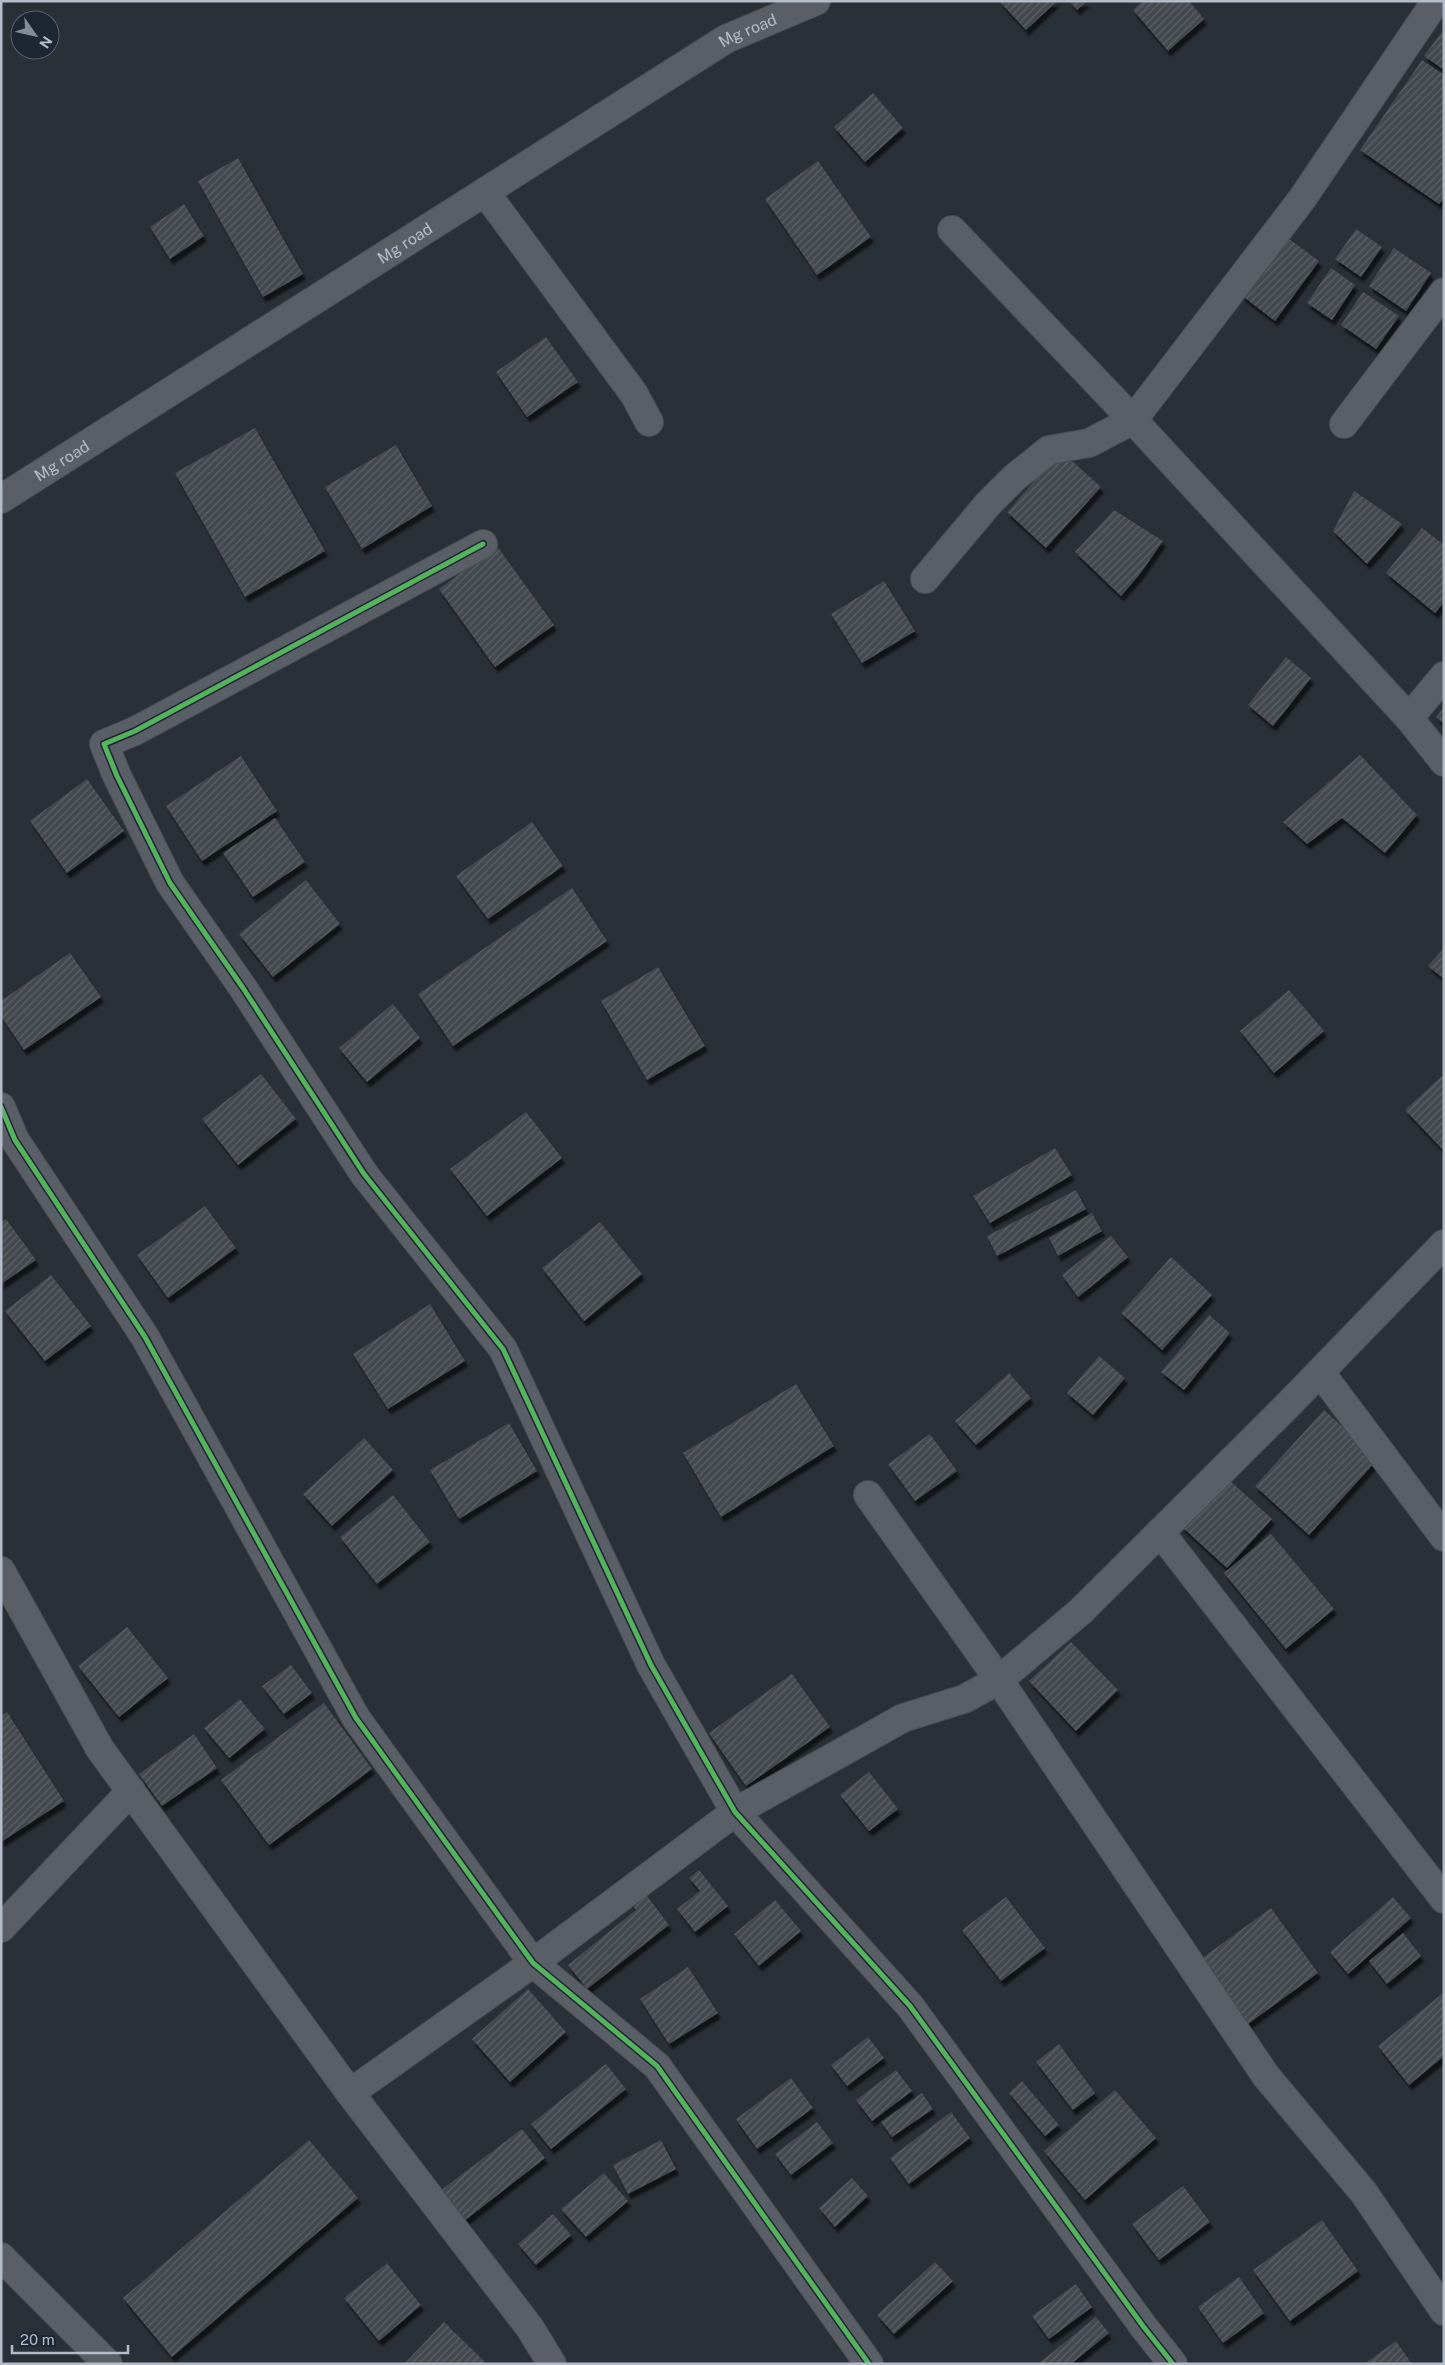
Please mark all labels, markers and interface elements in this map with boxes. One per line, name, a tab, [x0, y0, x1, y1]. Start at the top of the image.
north arrow	[10, 10, 60, 60]
street label: Mg road	[715, 10, 780, 51]
text: N	[36, 33, 55, 51]
street label: Mg road	[374, 219, 436, 268]
street label: Mg road	[31, 436, 93, 485]
scale bar	[12, 2322, 129, 2354]
text: 20 m	[20, 2331, 55, 2348]

